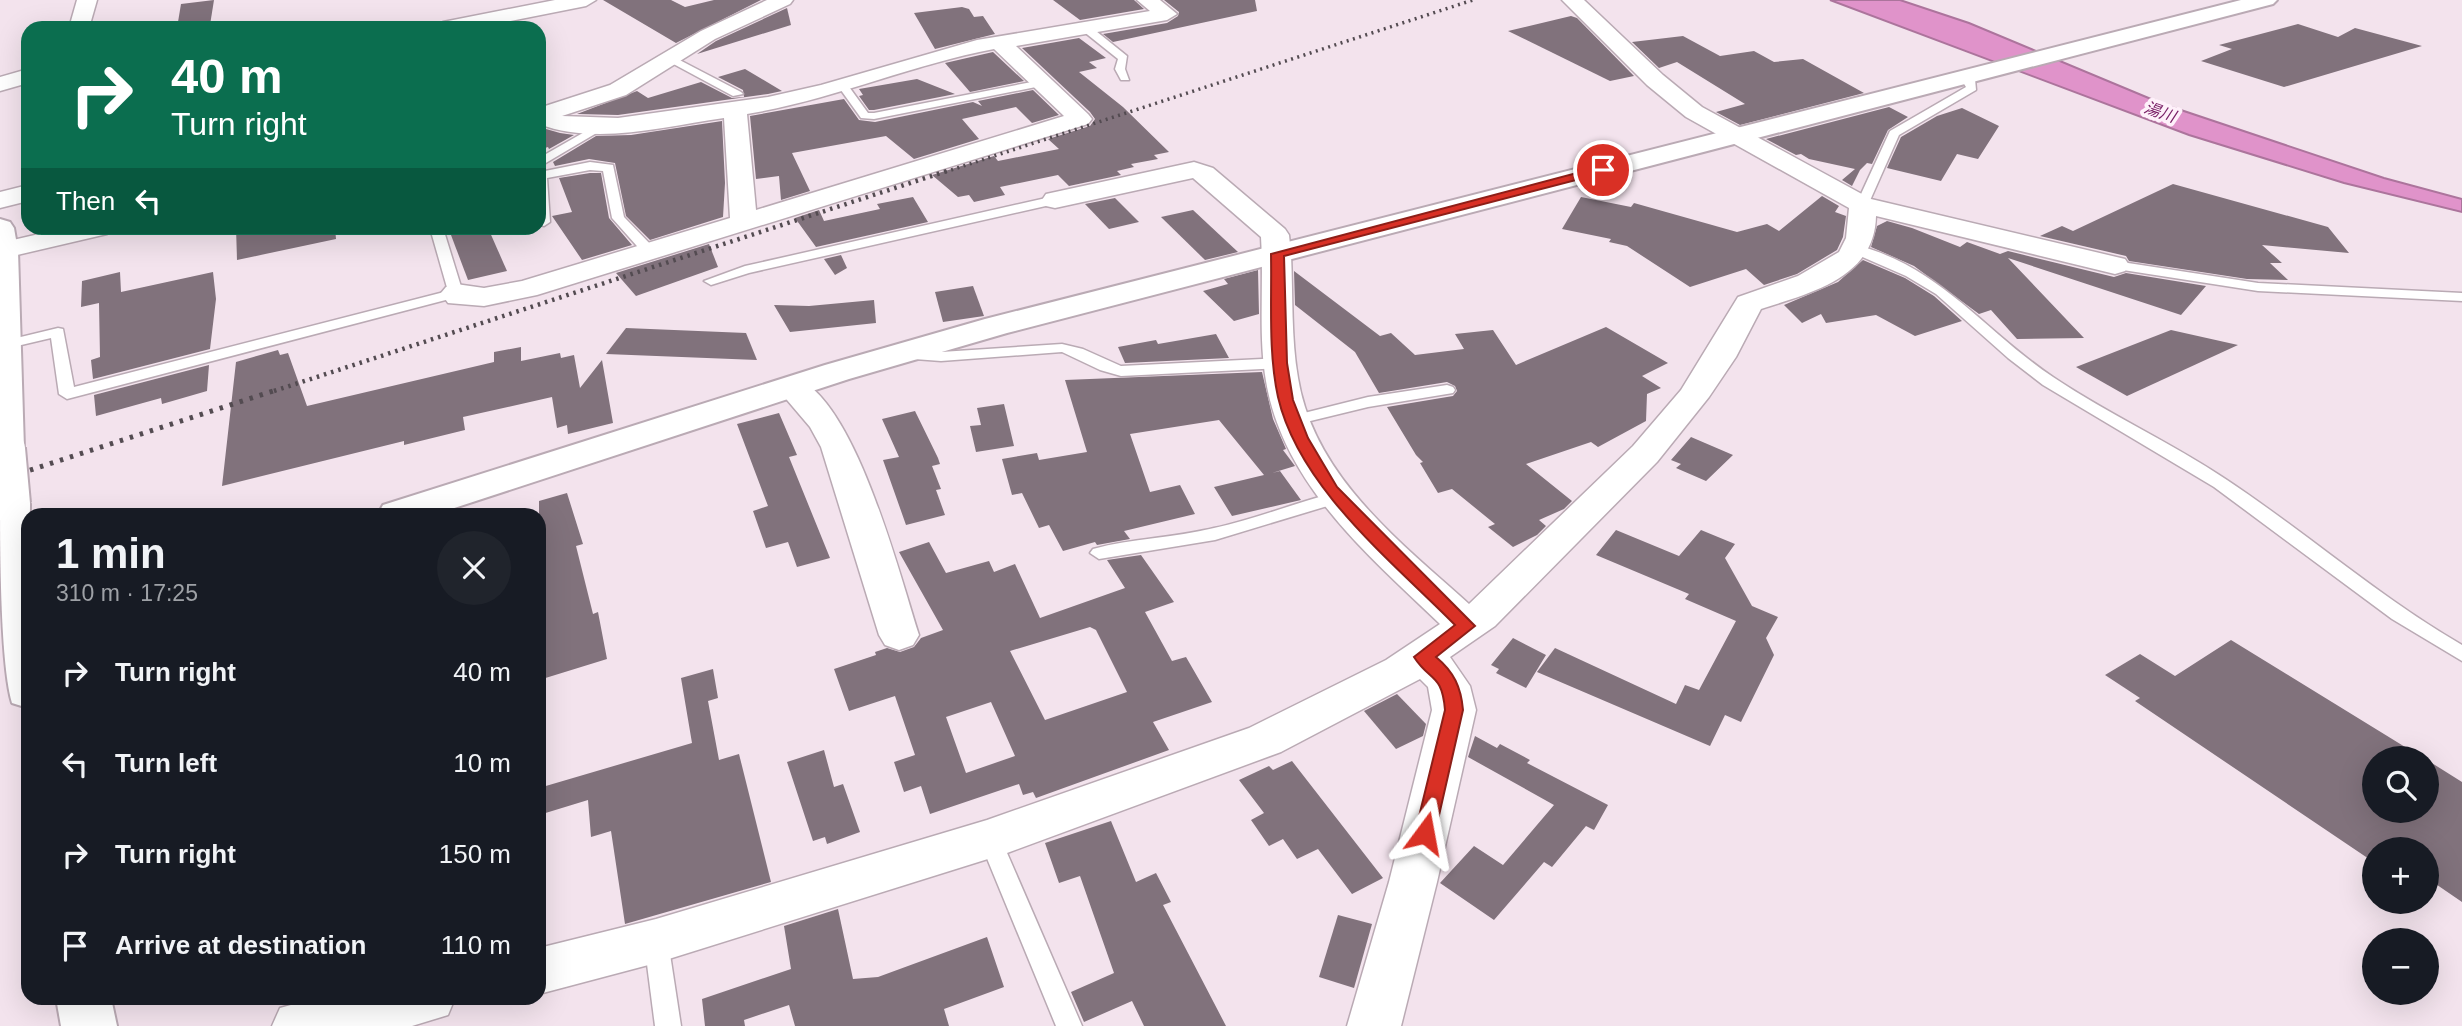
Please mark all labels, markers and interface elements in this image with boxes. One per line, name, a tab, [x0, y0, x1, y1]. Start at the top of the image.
icon: right	[56, 49, 147, 140]
text: 40 m	[171, 49, 283, 103]
water label: 湯川	[2142, 99, 2180, 126]
text: Turn right	[171, 106, 307, 142]
pin	[1573, 140, 1633, 200]
icon: arrive	[1584, 151, 1622, 189]
icon: left	[129, 182, 167, 220]
text: Then	[56, 186, 115, 216]
text: 1 min	[56, 530, 166, 577]
button: close	[437, 531, 511, 605]
text: 310 m · 17:25	[56, 580, 198, 606]
icon: right	[56, 654, 94, 692]
text: Turn right	[115, 657, 236, 687]
text: 40 m	[453, 657, 511, 687]
icon: left	[56, 745, 94, 783]
map controls	[2362, 746, 2439, 1005]
button: search	[2362, 746, 2439, 823]
text: Turn left	[115, 748, 217, 778]
text: 10 m	[453, 748, 511, 778]
position arrow	[1388, 796, 1462, 870]
icon: right	[56, 836, 94, 874]
button: +	[2362, 837, 2439, 914]
text: Turn right	[115, 839, 236, 869]
text: 150 m	[439, 839, 511, 869]
icon: arrive	[56, 927, 94, 965]
button: −	[2362, 928, 2439, 1005]
text: Arrive at destination	[115, 930, 366, 960]
text: 110 m	[441, 930, 511, 960]

